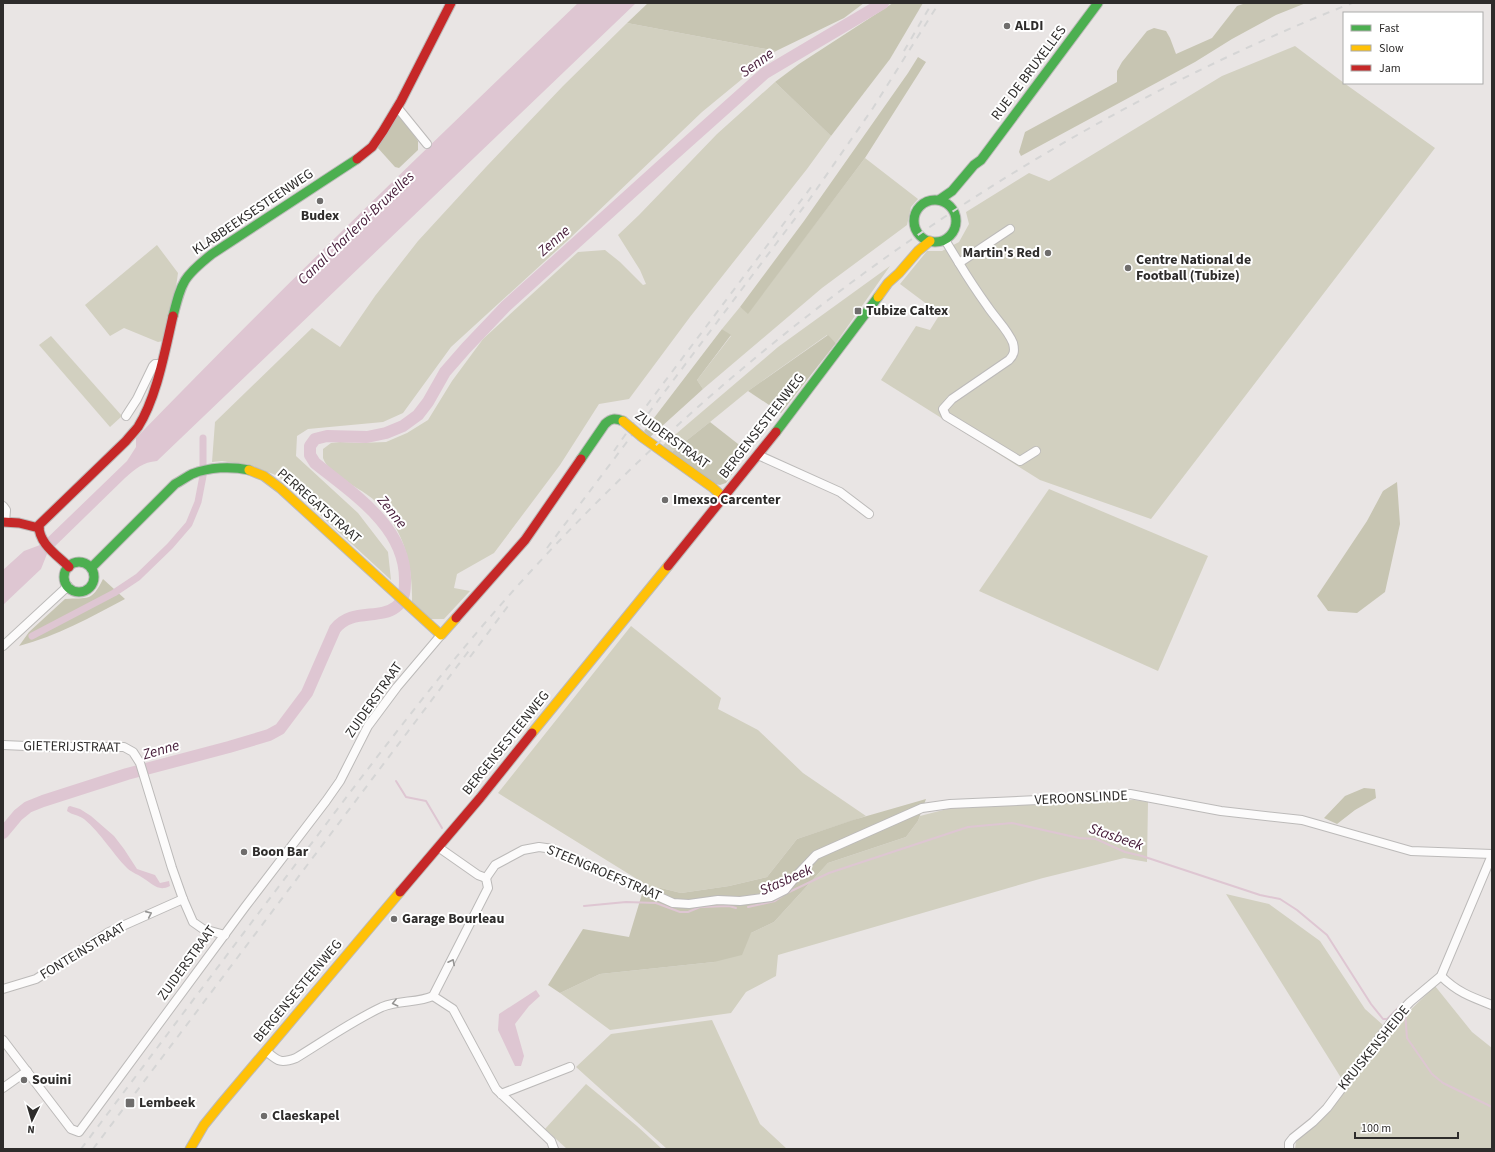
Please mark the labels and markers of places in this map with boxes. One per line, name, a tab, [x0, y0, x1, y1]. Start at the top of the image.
place label: ALDI	[1014, 16, 1043, 36]
marker: ALDI	[1002, 21, 1012, 31]
marker: Budex	[315, 196, 325, 206]
place label: Budex	[301, 206, 339, 226]
place label: Martin's Red	[963, 243, 1040, 263]
marker: Martin's Red	[1043, 248, 1053, 258]
place label: Centre National de Football (Tubize)	[1136, 250, 1251, 286]
marker: Centre National de Football (Tubize)	[1123, 263, 1133, 273]
place label: Tubize Caltex	[866, 301, 948, 321]
marker: Tubize Caltex	[853, 306, 863, 316]
place label: Imexso Carcenter	[673, 490, 781, 510]
marker: Imexso Carcenter	[660, 495, 670, 505]
place label: Boon Bar	[252, 842, 309, 862]
marker: Boon Bar	[239, 847, 249, 857]
place label: Garage Bourleau	[402, 909, 504, 929]
marker: Garage Bourleau	[389, 914, 399, 924]
place label: Souini	[32, 1070, 71, 1090]
marker: Souini	[19, 1075, 29, 1085]
place label: Lembeek	[139, 1093, 196, 1113]
marker: Lembeek	[124, 1097, 136, 1109]
place label: Claeskapel	[272, 1106, 339, 1126]
marker: Claeskapel	[259, 1111, 269, 1121]

